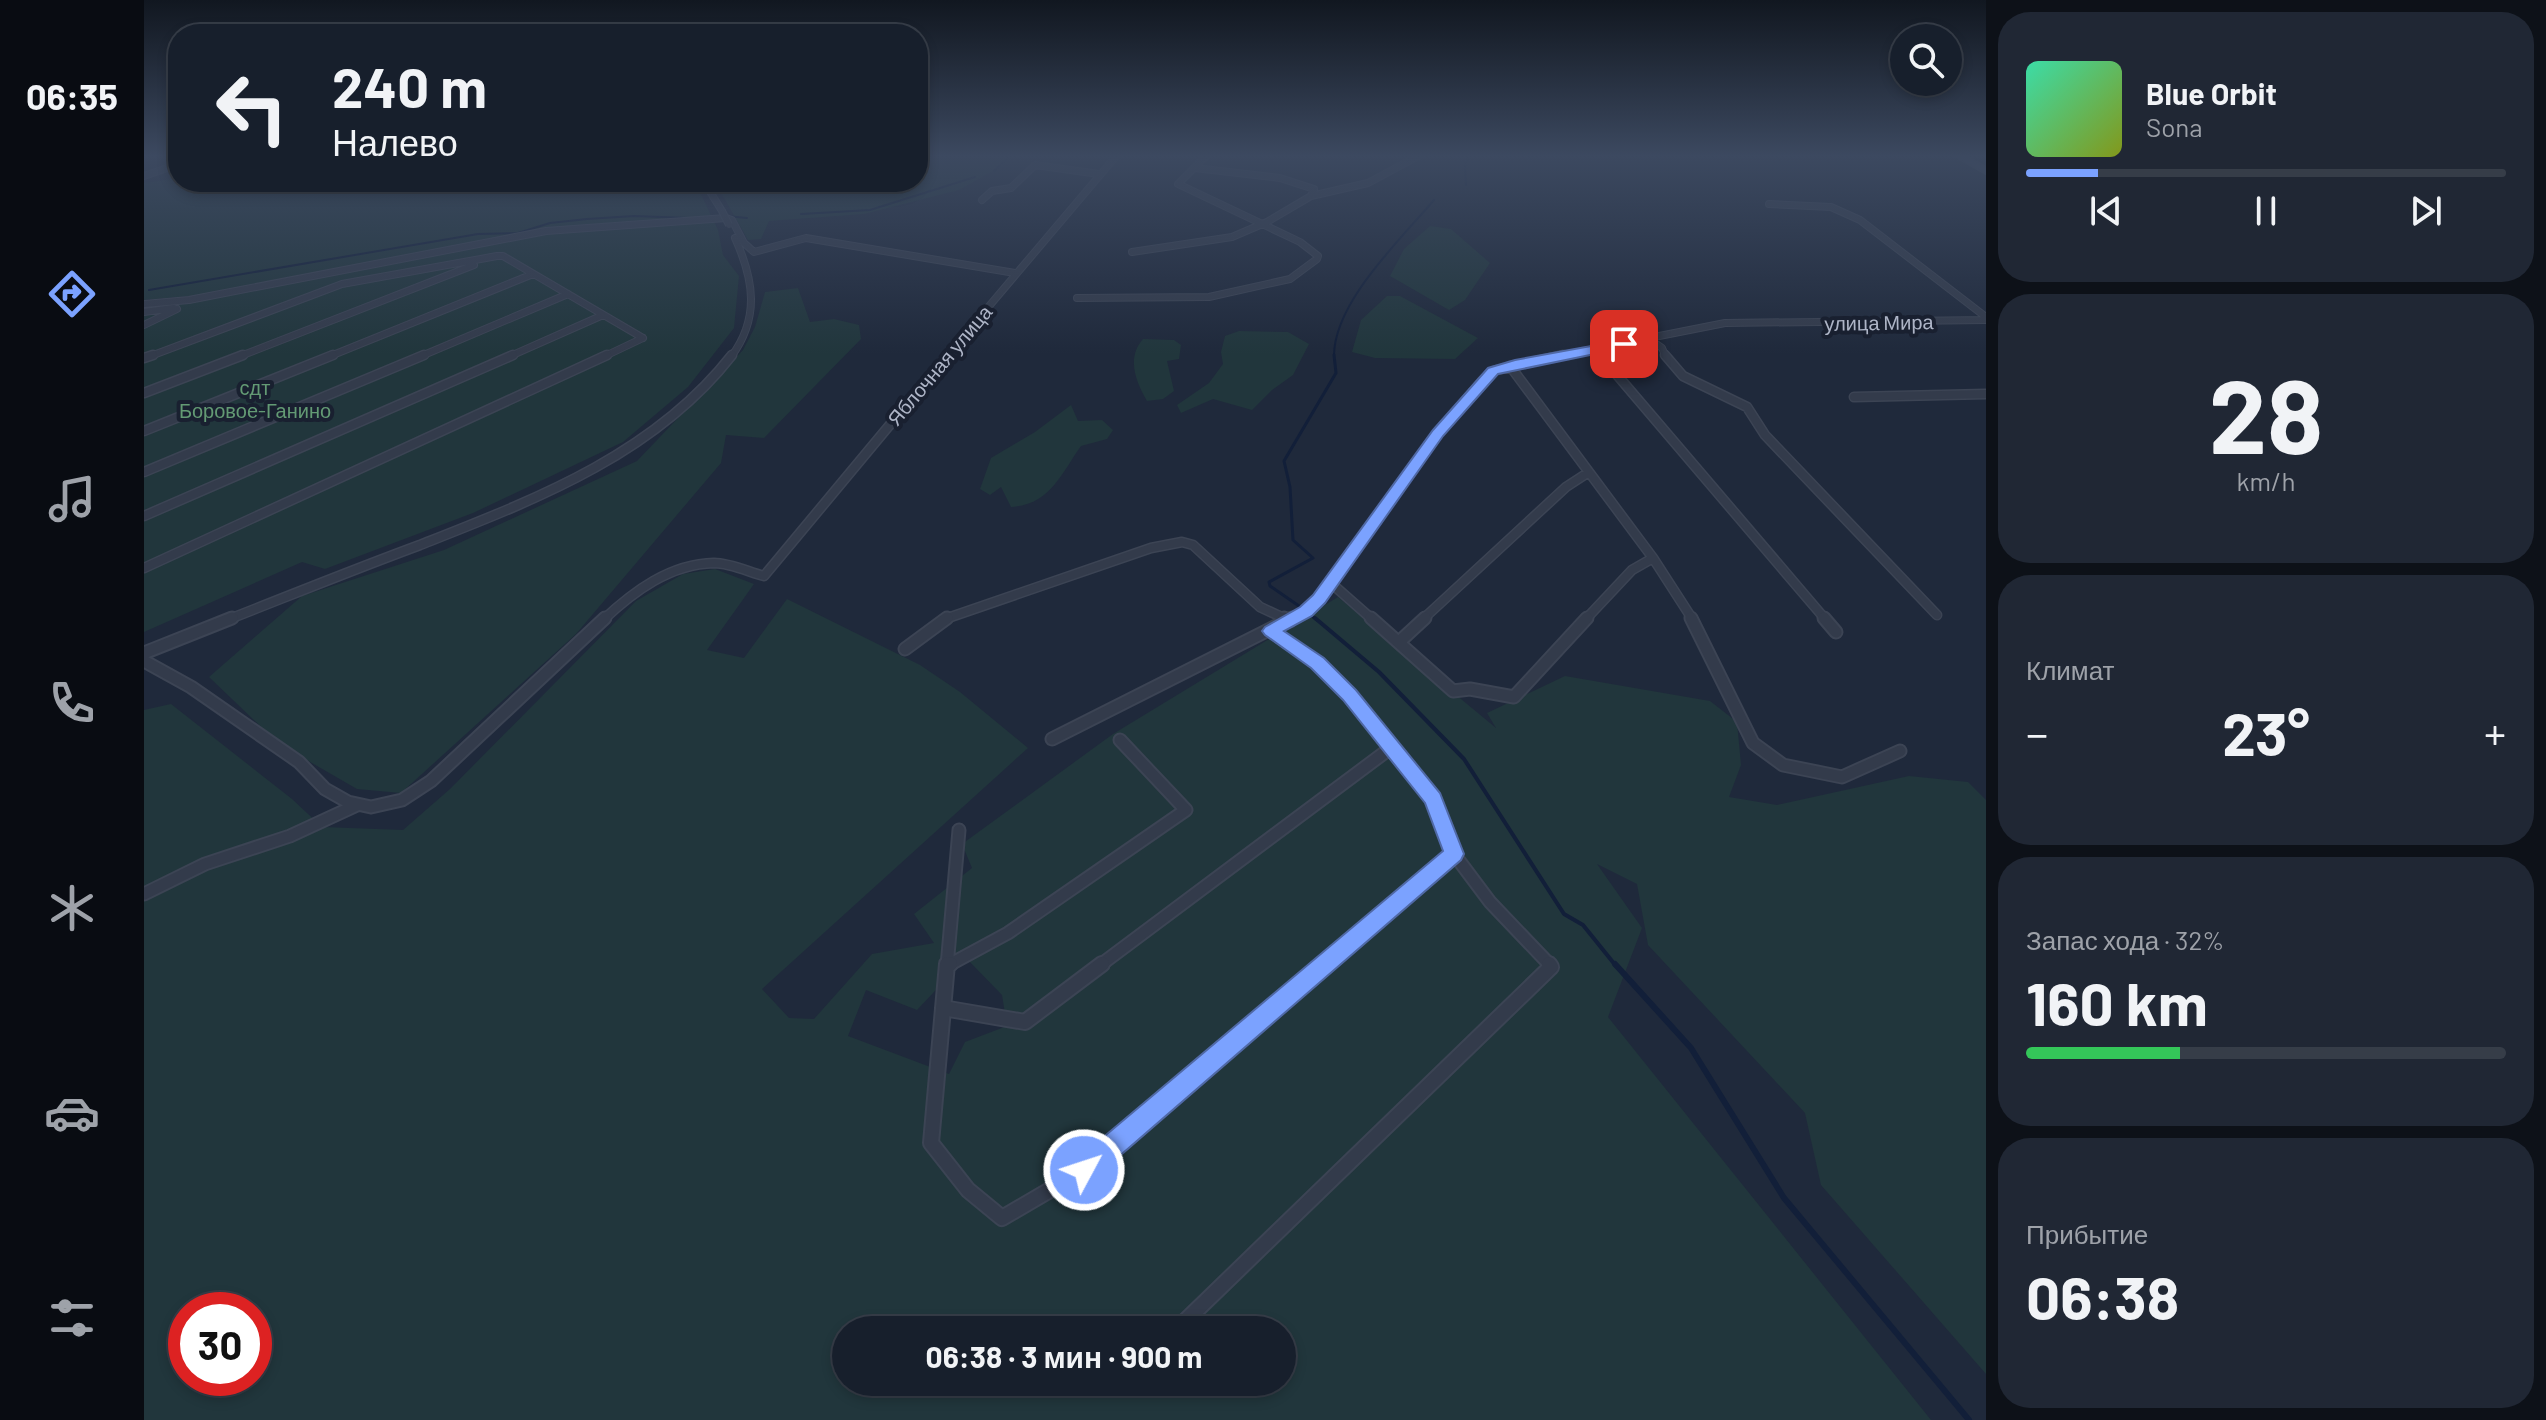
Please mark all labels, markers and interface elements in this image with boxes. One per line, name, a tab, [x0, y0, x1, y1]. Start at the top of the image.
map controls	[1890, 24, 1962, 96]
button: search	[1890, 24, 1962, 96]
text: 240 m	[332, 52, 487, 119]
icon: left	[200, 56, 304, 160]
text: 06:35	[26, 74, 118, 117]
text: Blue Orbit	[2146, 75, 2277, 111]
text: Sona	[2146, 111, 2203, 142]
text: Налево	[332, 120, 458, 163]
icon: previous	[2084, 189, 2128, 233]
icon: pause	[2244, 189, 2288, 233]
icon: next	[2404, 189, 2448, 233]
icon: directions	[44, 266, 100, 322]
street label: Яблочная улица	[882, 299, 997, 430]
street label: улица Мира	[1824, 309, 1935, 335]
pin	[1590, 310, 1658, 378]
icon: arrive	[1602, 322, 1646, 366]
text: 28	[2209, 350, 2323, 475]
park label: сдт Боровое-Ганино	[179, 375, 331, 422]
text: km/h	[2237, 465, 2295, 496]
icon: music	[44, 471, 100, 527]
text: Климат	[2026, 654, 2115, 685]
icon: phone	[44, 675, 100, 731]
text: 23°	[2222, 696, 2310, 768]
text: −	[2026, 706, 2048, 759]
text: +	[2484, 706, 2506, 759]
icon: climate	[44, 880, 100, 936]
text: Запас хода · 32%	[2026, 924, 2224, 955]
text: 160 km	[2026, 966, 2208, 1038]
icon: car	[44, 1085, 100, 1141]
position arrow	[1042, 1128, 1126, 1212]
text: Прибытие	[2026, 1218, 2148, 1249]
text: 06:38	[2026, 1260, 2179, 1332]
icon: filters	[44, 1290, 100, 1346]
speed limit sign: 30	[168, 1292, 272, 1396]
text: 06:38 · 3 мин · 900 m	[926, 1338, 1202, 1374]

